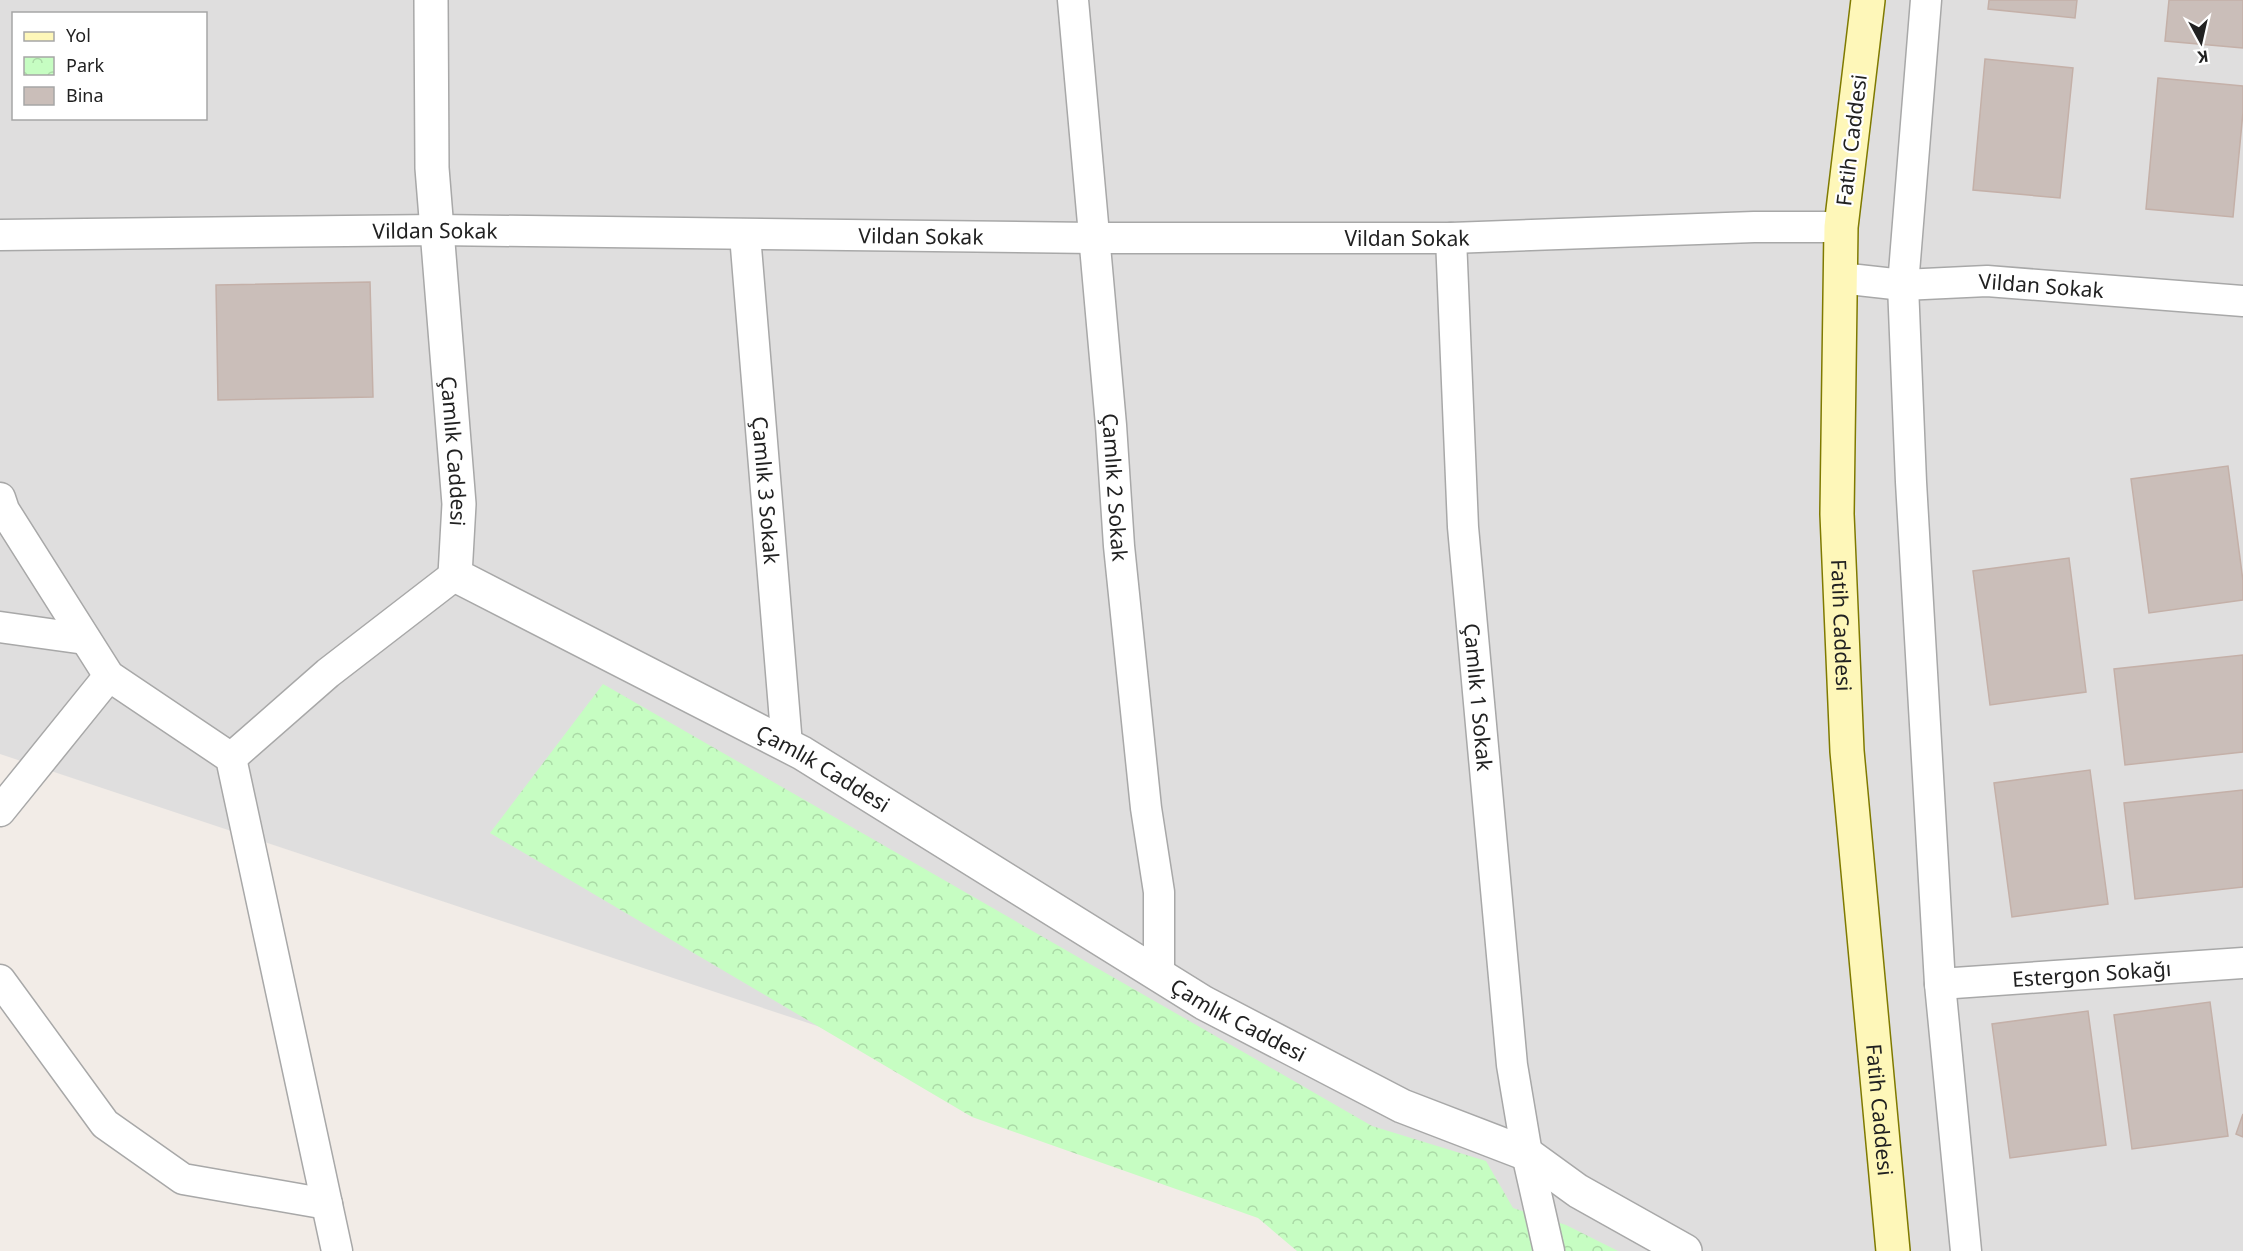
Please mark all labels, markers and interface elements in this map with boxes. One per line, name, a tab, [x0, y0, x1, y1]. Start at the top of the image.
legend	[12, 12, 207, 120]
north arrow	[2171, 12, 2231, 72]
text: Yol	[66, 23, 91, 47]
text: K	[2196, 45, 2210, 69]
text: Park	[66, 53, 104, 77]
street label: Fatih Caddesi	[1829, 73, 1873, 207]
text: Bina	[66, 83, 104, 107]
street label: Vildan Sokak	[372, 216, 498, 245]
street label: Vildan Sokak	[858, 221, 984, 251]
street label: Vildan Sokak	[1344, 223, 1471, 252]
street label: Vildan Sokak	[1978, 267, 2106, 304]
street label: Çamlık Caddesi	[435, 375, 473, 527]
street label: Çamlık 2 Sokak	[1096, 412, 1135, 563]
street label: Çamlık 3 Sokak	[746, 415, 786, 566]
street label: Fatih Caddesi	[1825, 559, 1858, 692]
street label: Çamlık 1 Sokak	[1458, 622, 1499, 773]
street label: Çamlık Caddesi	[752, 718, 895, 818]
street label: Estergon Sokağı	[2011, 954, 2172, 993]
street label: Çamlık Caddesi	[1165, 972, 1311, 1068]
street label: Fatih Caddesi	[1860, 1042, 1900, 1177]

